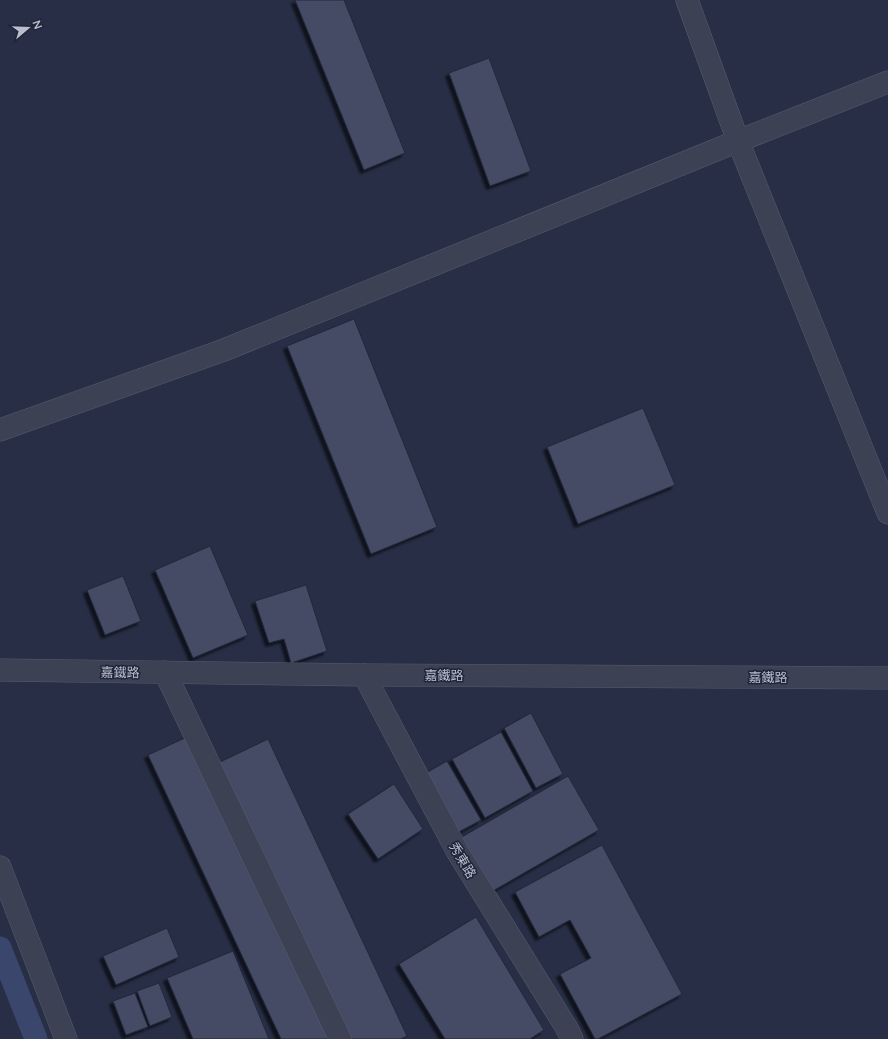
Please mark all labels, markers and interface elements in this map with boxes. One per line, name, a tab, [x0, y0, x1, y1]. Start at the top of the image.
north arrow	[8, 8, 48, 48]
text: N	[30, 18, 45, 31]
street label: 嘉鐵路	[100, 664, 140, 680]
street label: 嘉鐵路	[424, 667, 464, 683]
street label: 嘉鐵路	[748, 669, 788, 685]
street label: 秀東路	[446, 839, 480, 881]

